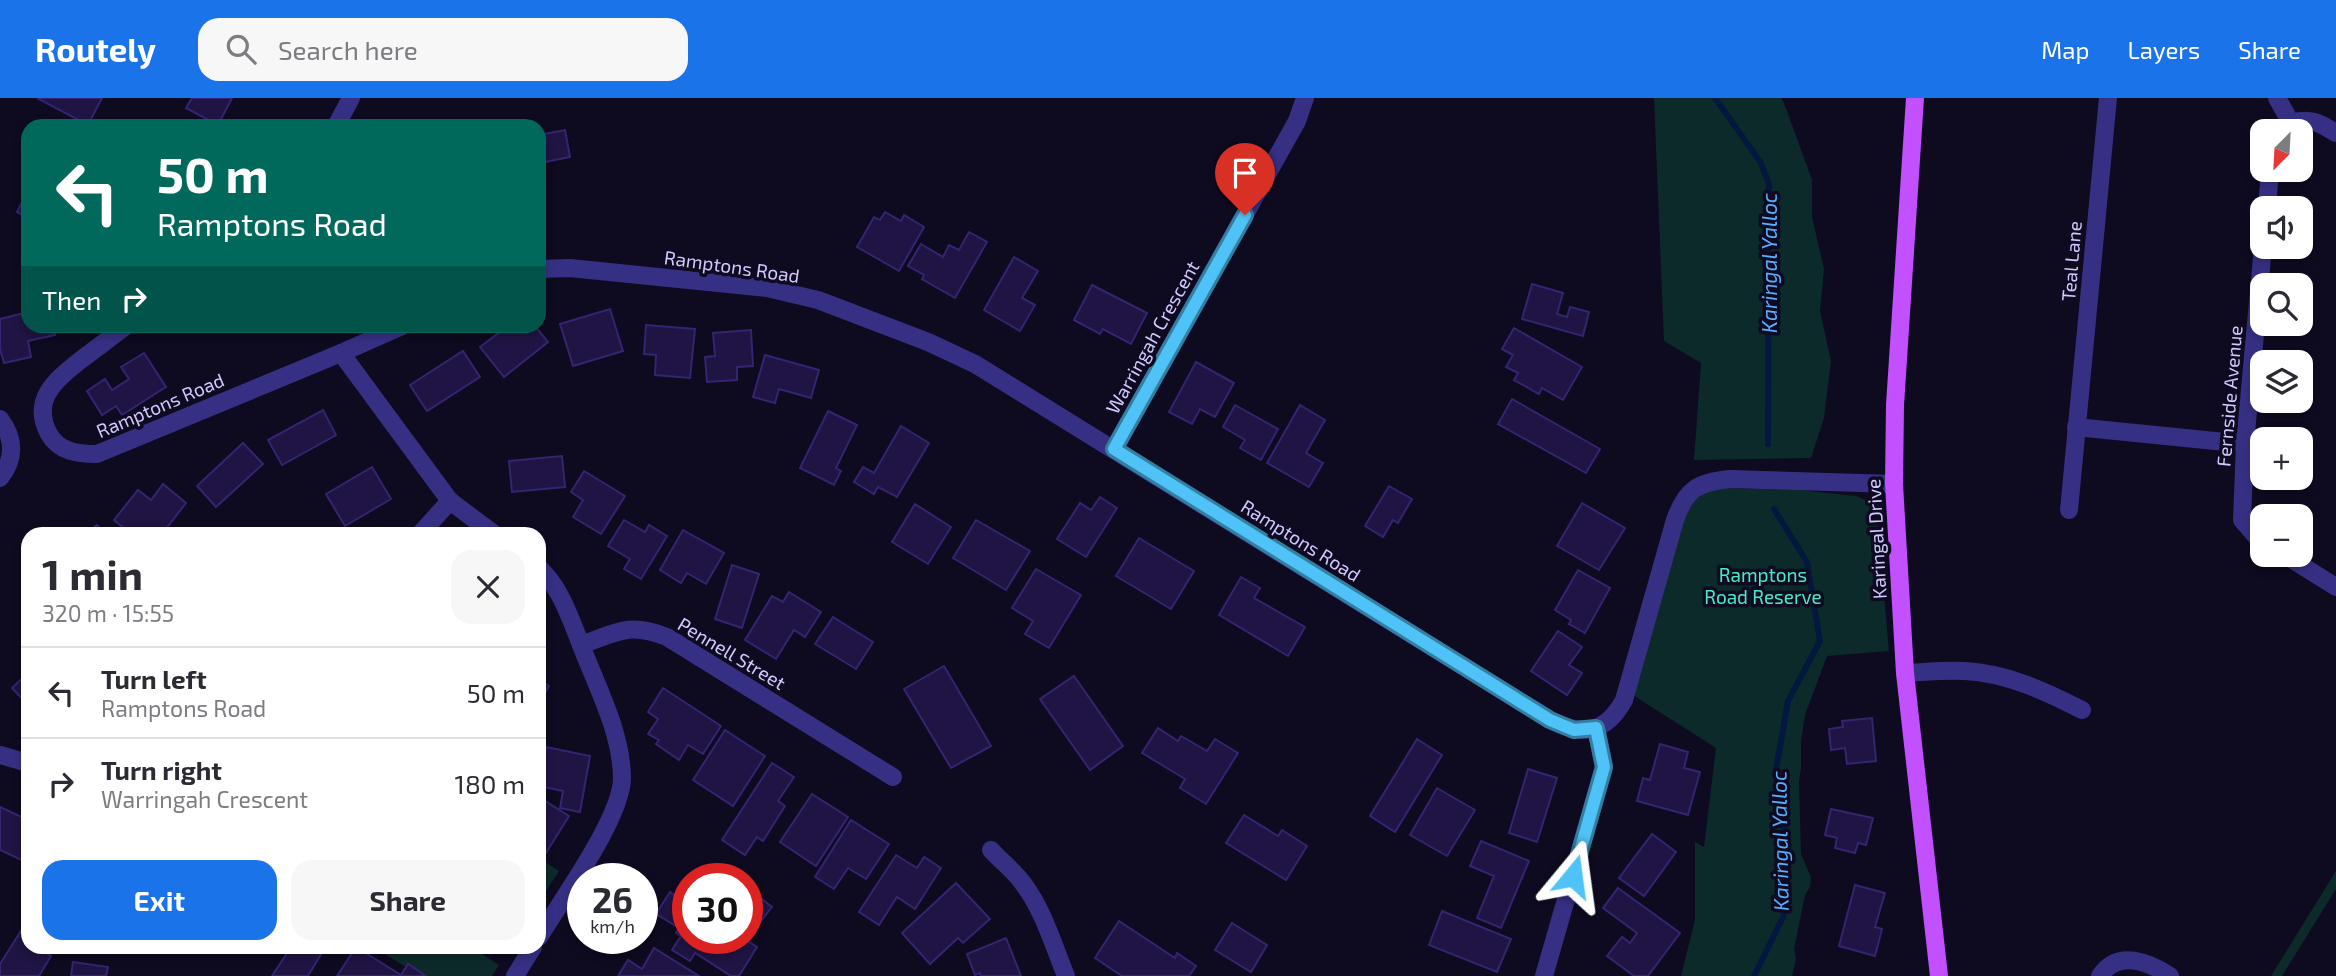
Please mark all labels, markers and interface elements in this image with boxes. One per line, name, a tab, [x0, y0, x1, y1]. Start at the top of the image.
search box	[198, 18, 688, 81]
text: Routely	[35, 29, 156, 69]
icon: search	[222, 30, 260, 68]
text: Search here	[278, 34, 418, 65]
text: Map	[2041, 35, 2089, 64]
text: Layers	[2127, 35, 2200, 64]
text: Share	[2238, 35, 2301, 64]
north arrow	[2250, 119, 2314, 182]
map controls	[2250, 119, 2313, 567]
pin	[1215, 143, 1275, 215]
text: 50 m	[157, 144, 269, 203]
icon: left	[42, 147, 133, 238]
icon: arrive	[1226, 154, 1264, 192]
water label: Karingal Yalloc	[1756, 193, 1781, 333]
button: sound	[2250, 196, 2313, 259]
text: Ramptons Road	[157, 204, 387, 242]
street label: Teal Lane	[2056, 220, 2086, 302]
street label: Ramptons Road	[663, 245, 801, 287]
street label: Warringah Crescent	[1100, 257, 1204, 417]
button: search	[2250, 273, 2313, 336]
icon: right	[115, 280, 153, 318]
text: Then	[42, 284, 101, 315]
street label: Fernside Avenue	[2211, 324, 2247, 468]
button: layers	[2250, 350, 2313, 413]
street label: Ramptons Road	[93, 368, 227, 442]
button: +	[2250, 427, 2313, 490]
street label: Karingal Drive	[1861, 478, 1891, 600]
street label: Ramptons Road	[1237, 494, 1365, 586]
button: −	[2250, 504, 2313, 567]
text: 1 min	[42, 548, 143, 598]
button: close	[451, 550, 525, 624]
park label: Ramptons Road Reserve	[1704, 563, 1822, 608]
text: 320 m · 15:55	[42, 599, 174, 627]
street label: Pennell Street	[674, 612, 790, 694]
text: Turn left	[101, 663, 207, 694]
icon: left	[42, 674, 80, 712]
text: 50 m	[467, 677, 525, 708]
text: Ramptons Road	[101, 694, 266, 722]
text: Turn right	[101, 754, 222, 785]
icon: right	[42, 765, 80, 803]
text: 180 m	[455, 768, 525, 799]
water label: Karingal Yalloc	[1765, 771, 1793, 911]
text: Warringah Crescent	[101, 785, 308, 813]
position arrow	[1536, 839, 1610, 913]
button: Exit	[42, 860, 277, 940]
button: Share	[291, 860, 525, 940]
speed limit sign: 30	[672, 863, 763, 954]
text: 26	[592, 878, 633, 920]
text: km/h	[590, 915, 635, 937]

